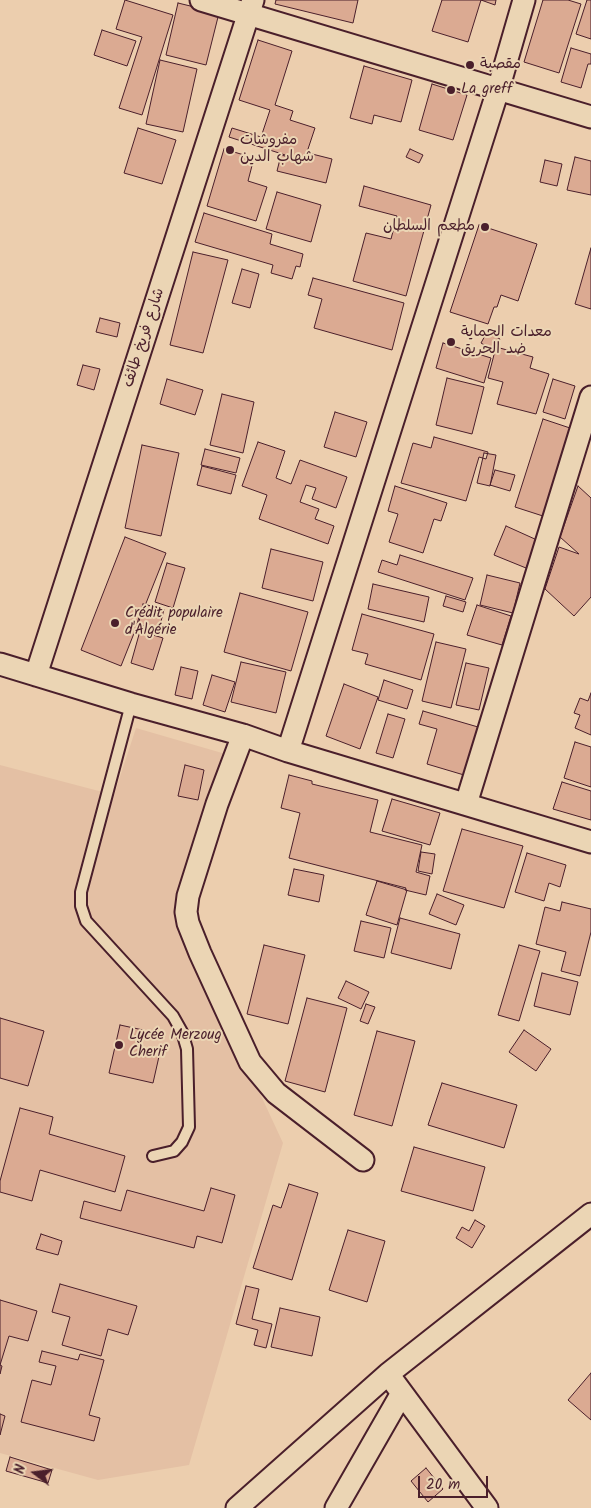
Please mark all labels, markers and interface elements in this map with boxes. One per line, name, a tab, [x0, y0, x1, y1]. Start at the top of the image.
place label: مقصبة	[480, 56, 521, 74]
marker: مقصبة	[464, 59, 476, 71]
place label: La greff	[461, 81, 512, 99]
marker: La greff	[445, 84, 457, 96]
place label: مفروشات شهاب الدين	[240, 132, 314, 167]
marker: مفروشات شهاب الدين	[224, 144, 236, 156]
place label: مطعم السلطان	[383, 218, 475, 236]
marker: مطعم السلطان	[479, 221, 491, 233]
street label: شارع فريخ طائف	[120, 286, 170, 390]
place label: معدات الحماية ضد الحريق	[461, 324, 552, 359]
marker: معدات الحماية ضد الحريق	[445, 336, 457, 348]
place label: Crédit populaire d'Algérie	[125, 605, 223, 640]
marker: Crédit populaire d'Algérie	[109, 617, 121, 629]
place label: Lycée Merzoug Cherif	[129, 1027, 222, 1062]
marker: Lycée Merzoug Cherif	[113, 1039, 125, 1051]
north arrow	[10, 1448, 60, 1498]
text: N	[9, 1462, 32, 1476]
scale bar	[421, 1466, 491, 1498]
text: 20 m	[426, 1473, 460, 1497]

